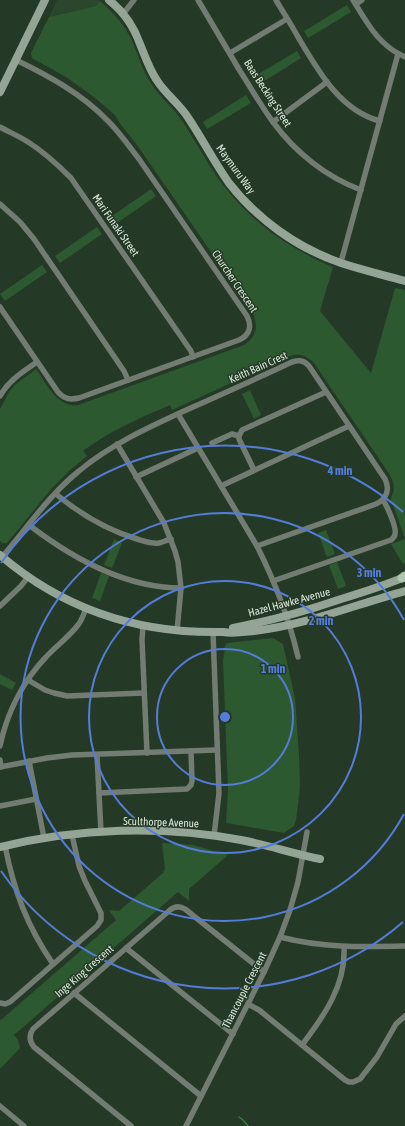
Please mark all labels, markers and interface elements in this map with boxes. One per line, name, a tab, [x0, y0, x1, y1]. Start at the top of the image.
street label: Baas Becking Street	[242, 57, 294, 129]
street label: Maymuru Way	[214, 142, 258, 196]
street label: Mari Funaki Street	[90, 192, 142, 258]
street label: Churcher Crescent	[210, 248, 260, 314]
street label: Keith Bain Crest	[227, 349, 289, 385]
text: 4 min	[327, 464, 352, 478]
text: 3 min	[357, 566, 381, 580]
street label: Hazel Hawke Avenue	[247, 585, 331, 619]
text: 2 min	[309, 614, 333, 628]
text: 1 min	[261, 662, 285, 676]
centre of rings	[218, 710, 232, 724]
street label: Sculthorpe Avenue	[123, 815, 199, 829]
street label: Inge King Crescent	[52, 942, 116, 1000]
street label: Thancoupie Crescent	[220, 950, 268, 1030]

